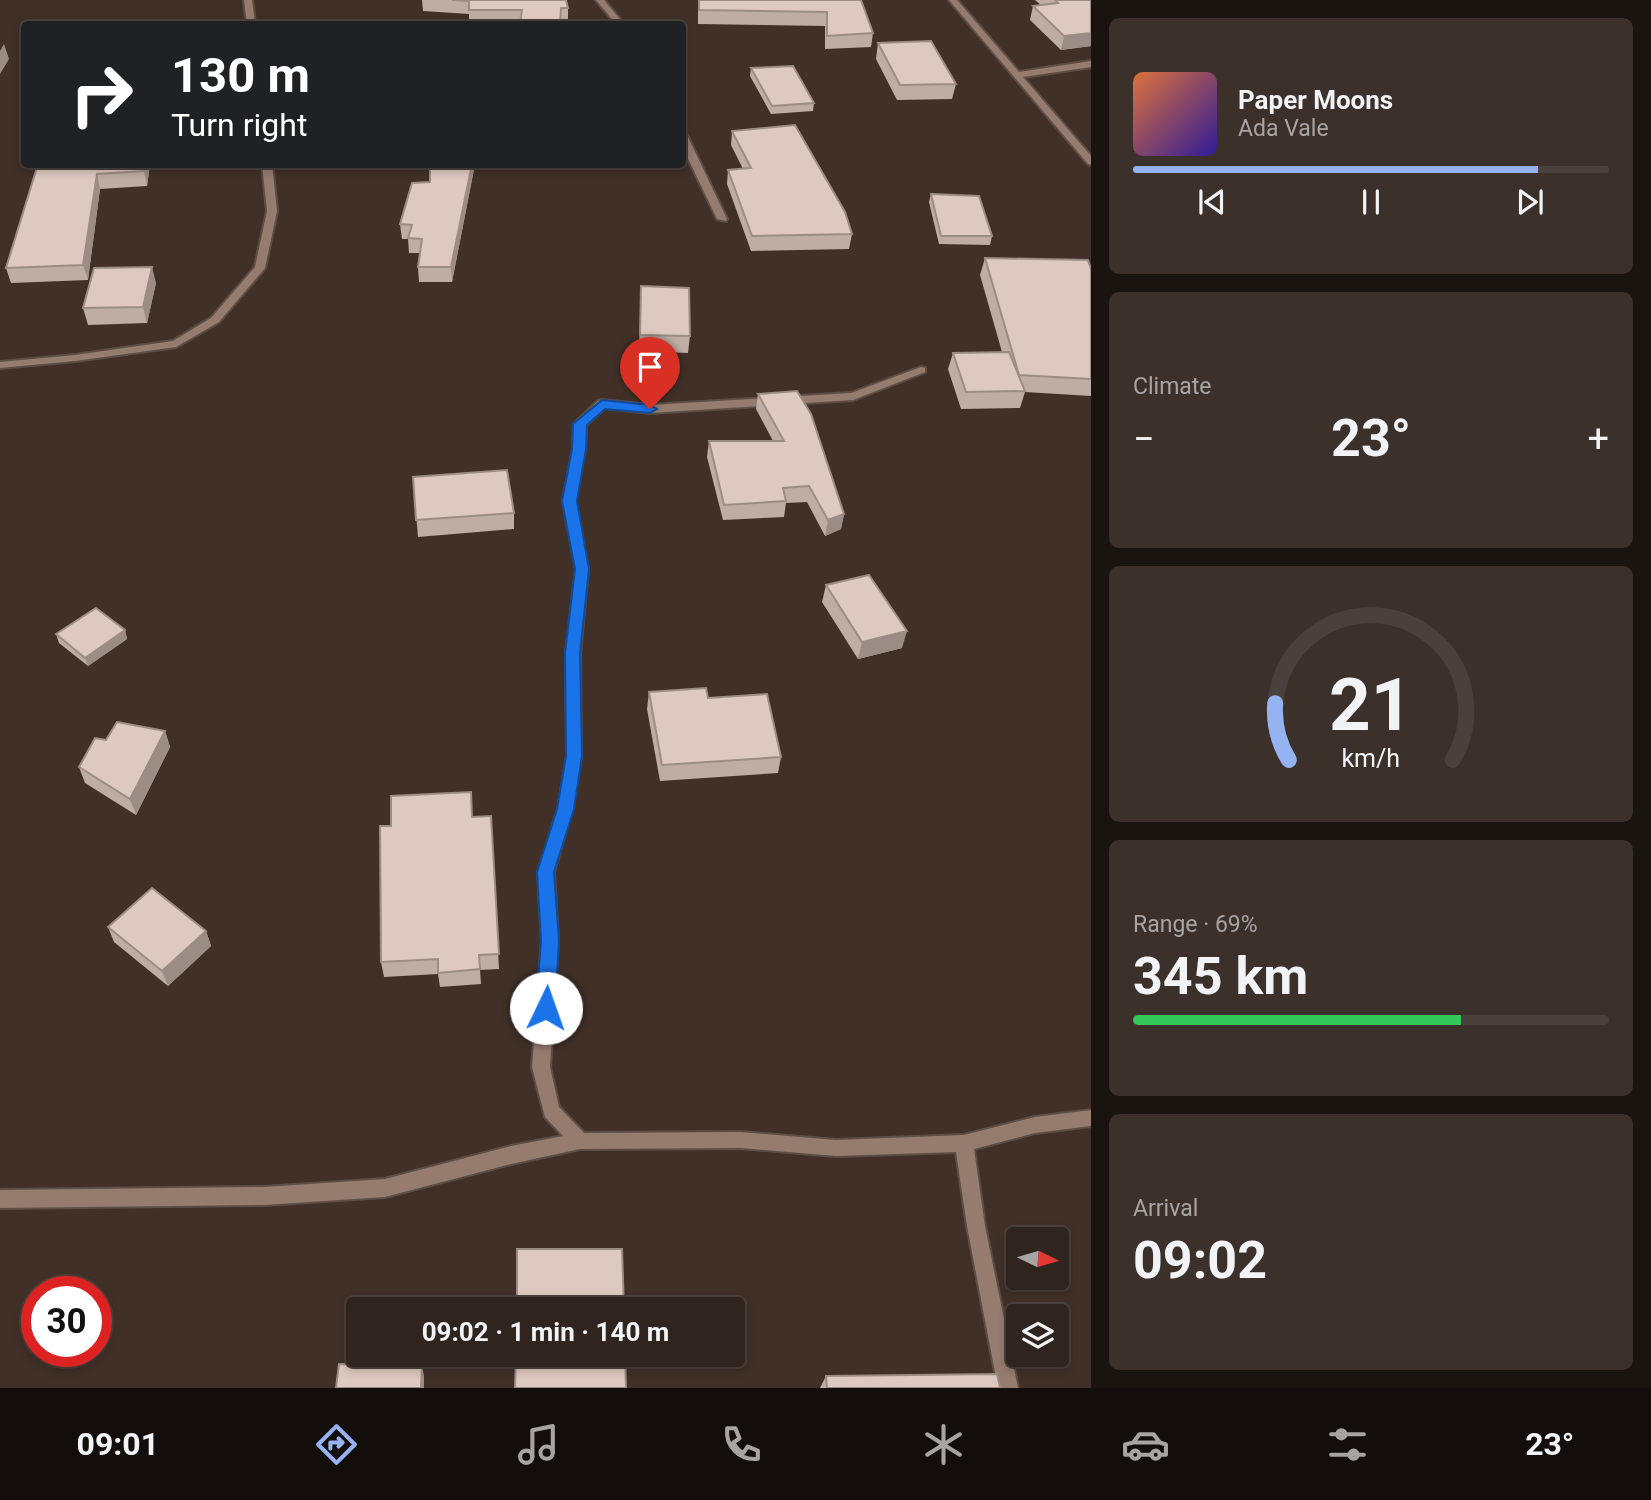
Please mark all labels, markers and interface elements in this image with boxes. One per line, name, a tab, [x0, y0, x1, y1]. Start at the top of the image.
text: 130 m	[171, 47, 310, 104]
icon: right	[56, 49, 147, 140]
text: Paper Moons	[1238, 85, 1393, 115]
text: Turn right	[171, 106, 307, 144]
text: Ada Vale	[1238, 115, 1329, 142]
icon: previous	[1193, 183, 1231, 221]
icon: pause	[1352, 183, 1390, 221]
icon: next	[1511, 183, 1549, 221]
pin	[620, 337, 680, 409]
icon: arrive	[631, 348, 669, 386]
text: Climate	[1133, 373, 1212, 400]
text: 23°	[1331, 408, 1411, 469]
text: −	[1133, 417, 1155, 461]
text: +	[1587, 417, 1609, 461]
text: 21	[1329, 662, 1413, 748]
text: km/h	[1342, 744, 1400, 773]
text: Range · 69%	[1133, 911, 1258, 938]
text: 345 km	[1133, 946, 1308, 1007]
position arrow	[509, 971, 583, 1045]
text: Arrival	[1133, 1195, 1198, 1222]
north arrow	[1006, 1227, 1069, 1290]
map controls	[1006, 1227, 1069, 1367]
text: 09:02	[1133, 1230, 1267, 1291]
speed limit sign: 30	[21, 1276, 112, 1367]
button: layers	[1006, 1304, 1069, 1367]
text: 09:02 · 1 min · 140 m	[422, 1317, 669, 1347]
icon: directions	[312, 1420, 361, 1469]
icon: music	[514, 1420, 563, 1469]
icon: phone	[717, 1420, 766, 1469]
icon: climate	[919, 1420, 968, 1469]
icon: car	[1121, 1420, 1170, 1469]
icon: filters	[1323, 1420, 1372, 1469]
text: 09:01	[77, 1425, 159, 1463]
text: 23°	[1525, 1425, 1574, 1463]

